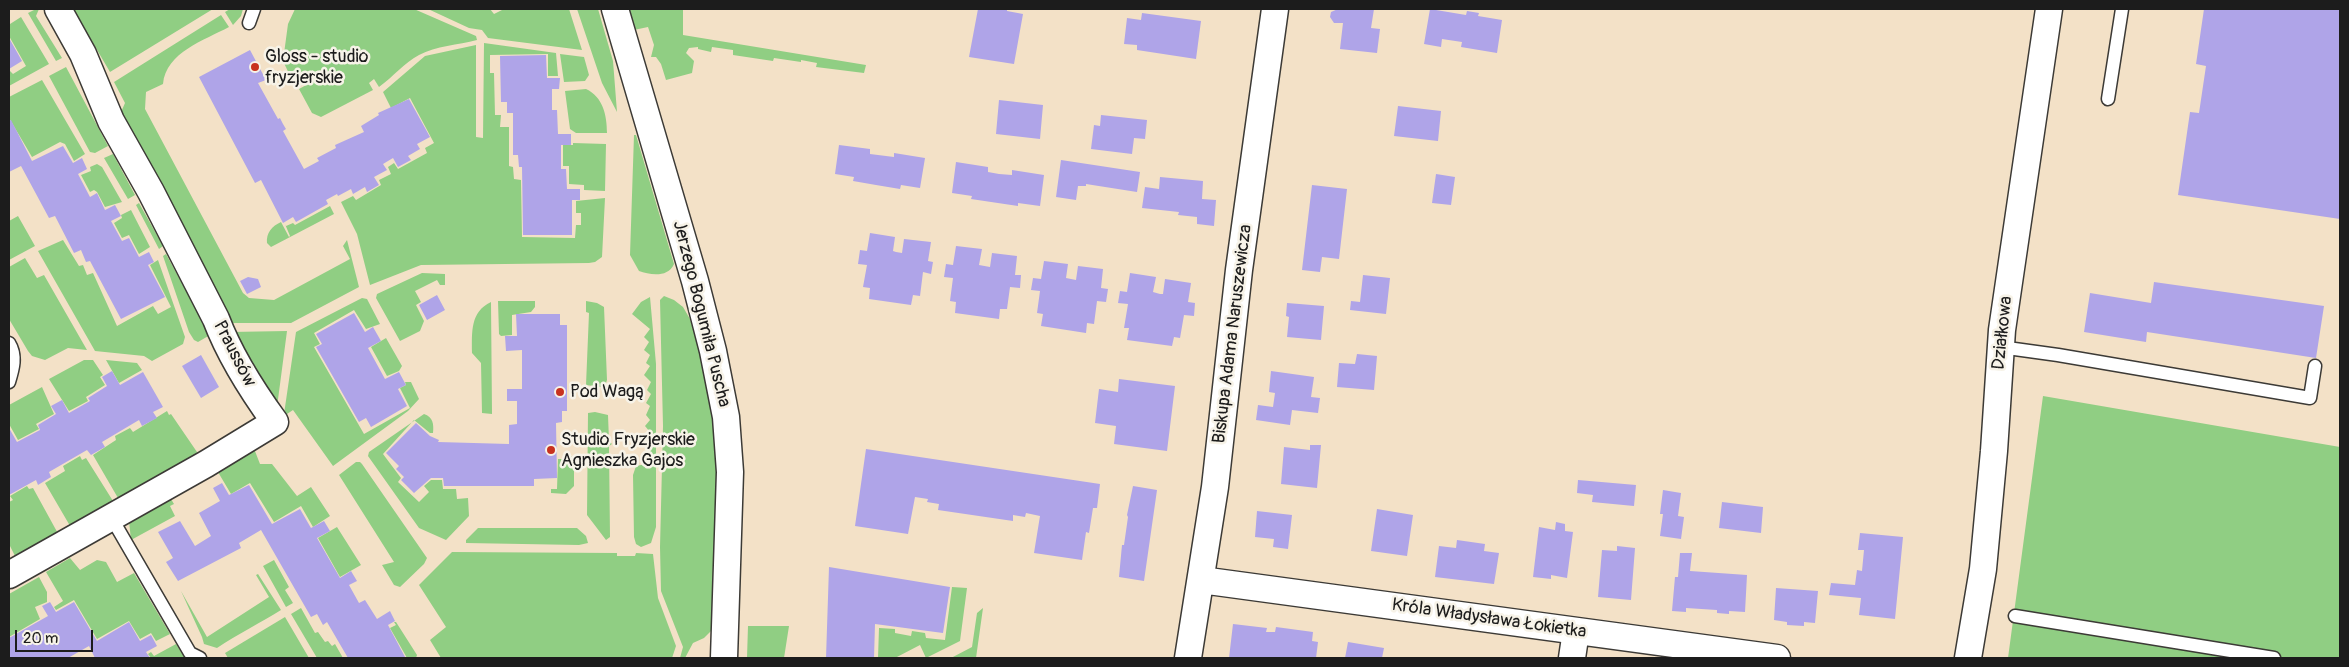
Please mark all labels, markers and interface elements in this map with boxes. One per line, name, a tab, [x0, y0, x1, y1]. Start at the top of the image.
place label: Gloss - studio fryzjerskie	[265, 46, 368, 88]
marker: Gloss - studio fryzjerskie	[249, 61, 261, 73]
street label: Jerzego Bogumiła Puscha	[667, 219, 735, 409]
street label: Biskupa Adama Naruszewicza	[1209, 223, 1257, 445]
street label: Działkowa	[1988, 295, 2018, 371]
street label: Praussów	[208, 317, 260, 391]
place label: Pod Wagą	[570, 381, 644, 403]
marker: Pod Wagą	[554, 386, 566, 398]
place label: Studio Fryzjerskie Agnieszka Gajos	[561, 429, 695, 472]
marker: Studio Fryzjerskie Agnieszka Gajos	[545, 444, 557, 456]
street label: Króla Władysława Łokietka	[1390, 595, 1588, 643]
scale bar	[18, 620, 95, 652]
text: 20 m	[23, 629, 58, 648]

